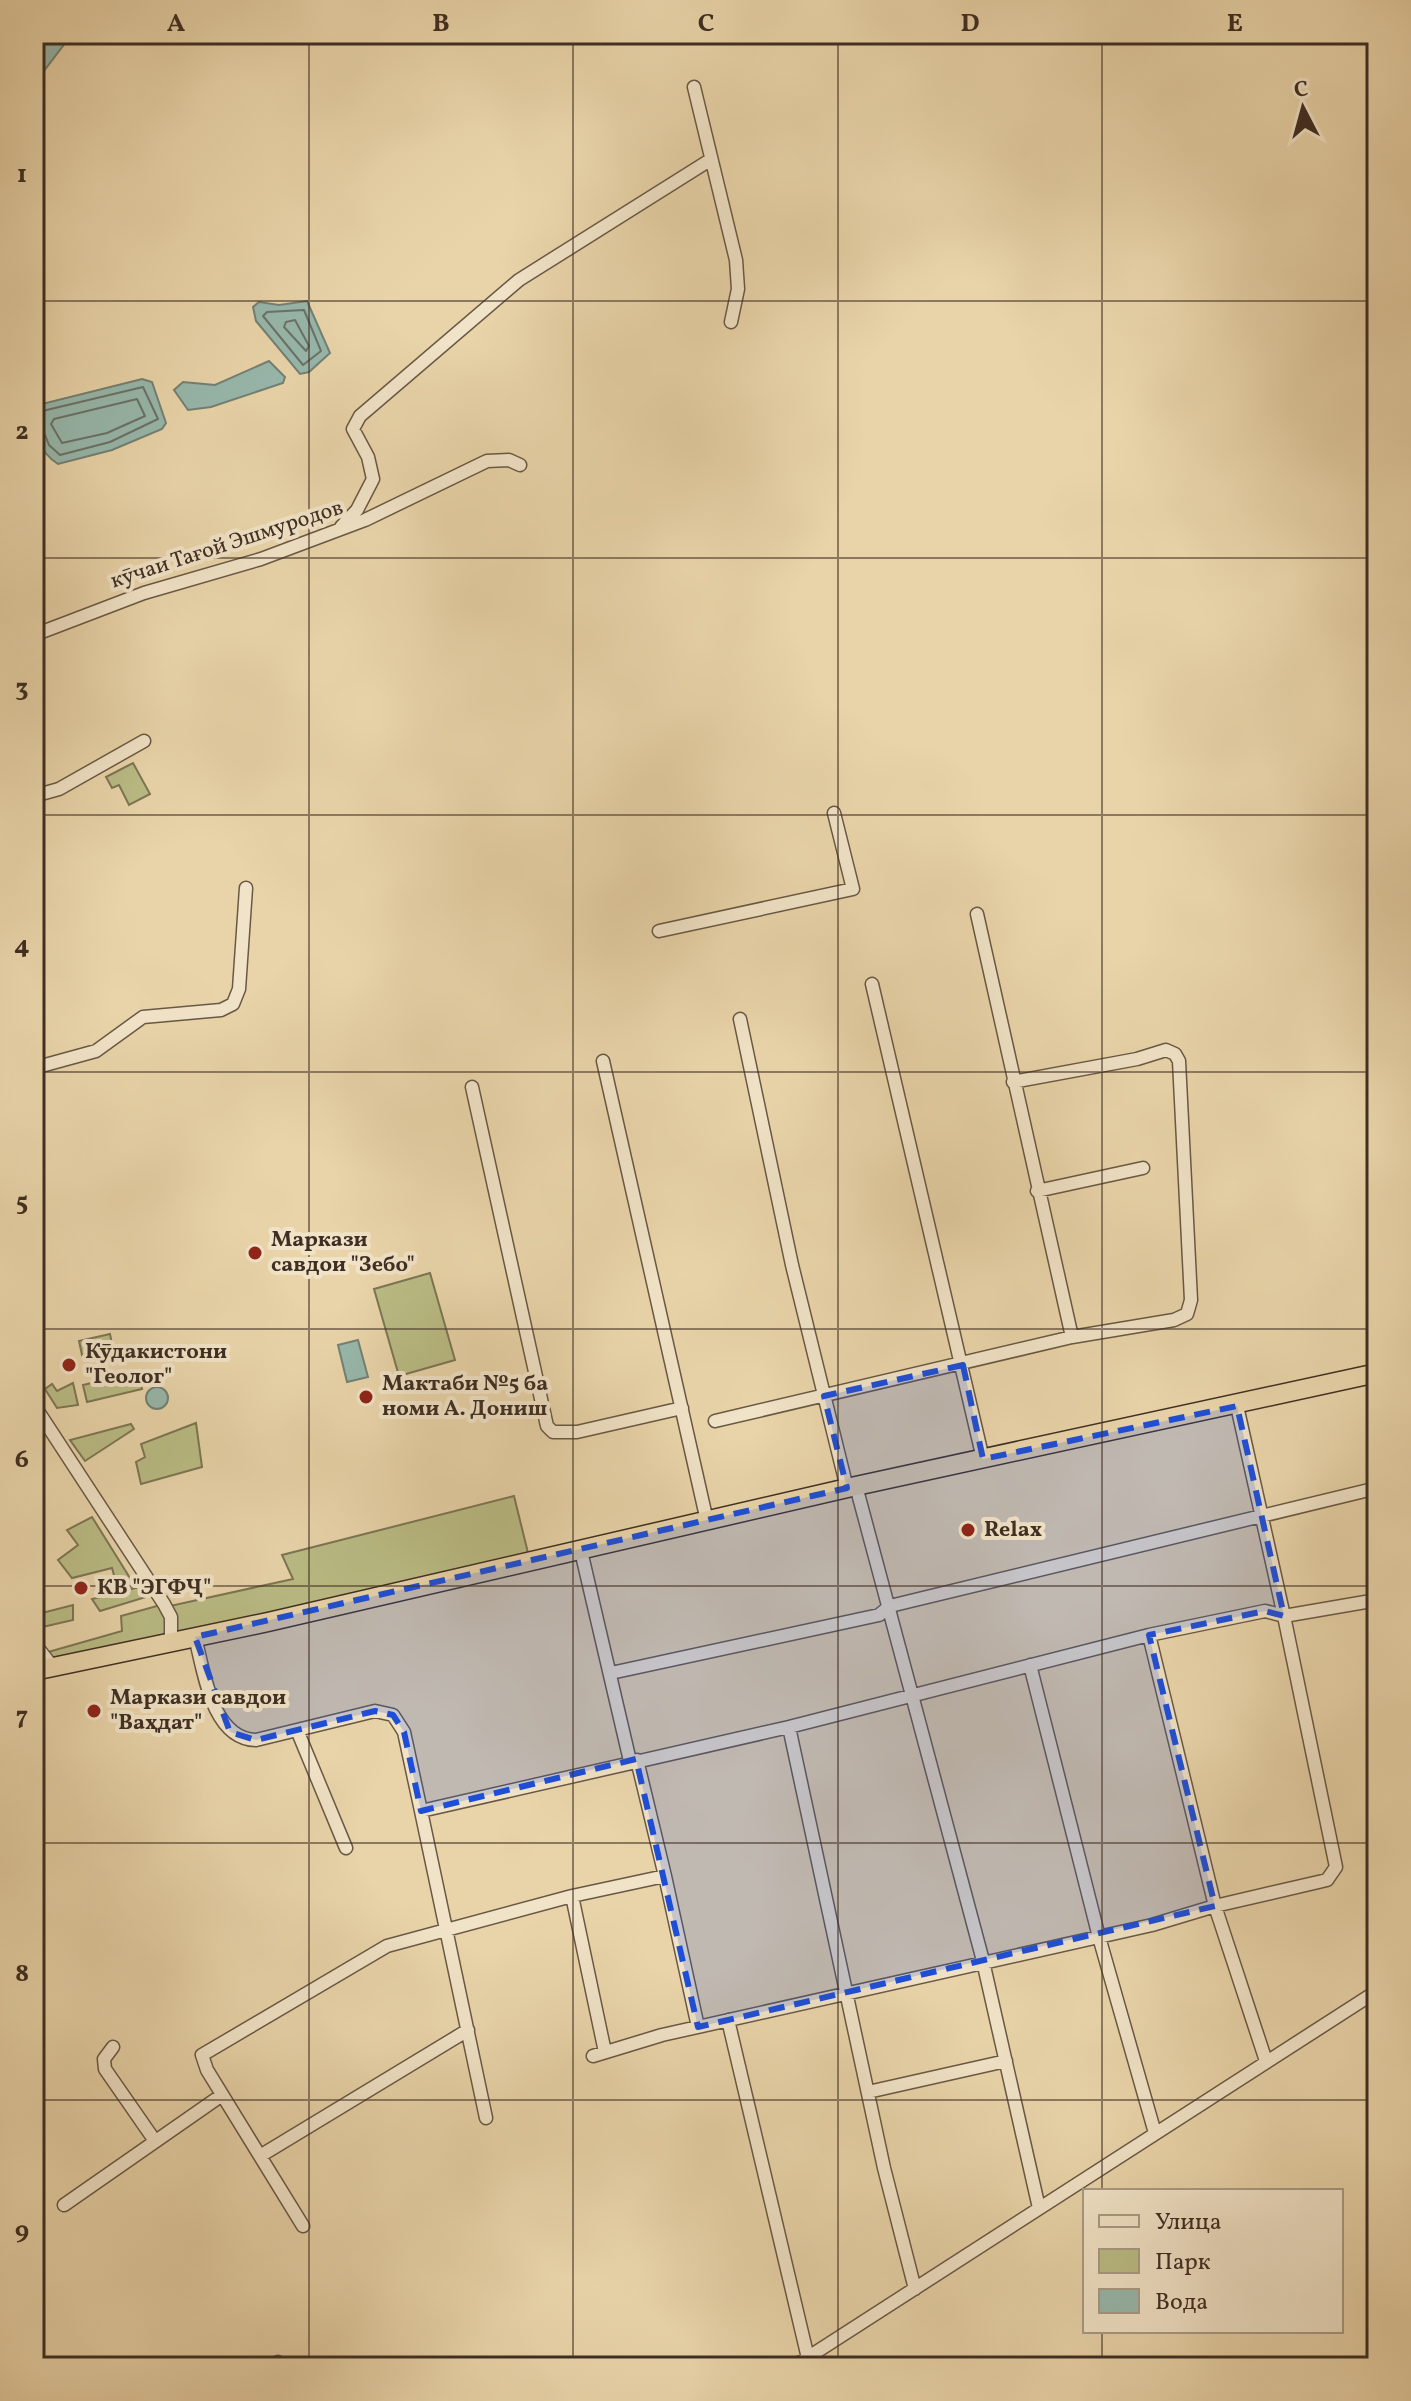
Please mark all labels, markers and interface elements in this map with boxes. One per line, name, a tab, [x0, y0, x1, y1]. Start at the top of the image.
text: A	[167, 6, 186, 42]
text: B	[432, 6, 450, 42]
text: C	[698, 6, 714, 42]
text: D	[960, 6, 980, 42]
text: E	[1227, 6, 1243, 42]
north arrow	[1263, 68, 1343, 148]
text: С	[1293, 74, 1310, 107]
text: 1	[17, 157, 27, 193]
text: 2	[15, 414, 29, 450]
street label: кӯчаи Тағой Эшмуродов	[107, 493, 347, 597]
text: 3	[15, 671, 29, 707]
text: 4	[14, 928, 30, 964]
text: 5	[16, 1185, 28, 1221]
place label: Маркази савдои "Зебо"	[271, 1225, 415, 1281]
marker: Маркази савдои "Зебо"	[246, 1244, 264, 1262]
place label: Кӯдакистони "Геолог"	[85, 1337, 227, 1393]
marker: Кӯдакистони "Геолог"	[60, 1356, 78, 1374]
place label: Мактаби №5 ба номи А. Дониш	[382, 1369, 548, 1425]
marker: Мактаби №5 ба номи А. Дониш	[357, 1388, 375, 1406]
text: 6	[15, 1442, 29, 1478]
place label: Relax	[984, 1515, 1042, 1546]
marker: Relax	[959, 1521, 977, 1539]
place label: КВ "ЭГФҶ"	[97, 1573, 211, 1604]
marker: КВ "ЭГФҶ"	[72, 1579, 90, 1597]
place label: Маркази савдои "Ваҳдат"	[110, 1683, 286, 1739]
text: 7	[16, 1699, 28, 1735]
marker: Маркази савдои "Ваҳдат"	[85, 1702, 103, 1720]
text: 8	[15, 1956, 29, 1992]
legend	[1083, 2189, 1343, 2333]
text: Улица	[1155, 2206, 1222, 2240]
text: 9	[15, 2213, 29, 2249]
text: Парк	[1155, 2246, 1211, 2280]
text: Вода	[1155, 2286, 1208, 2320]

